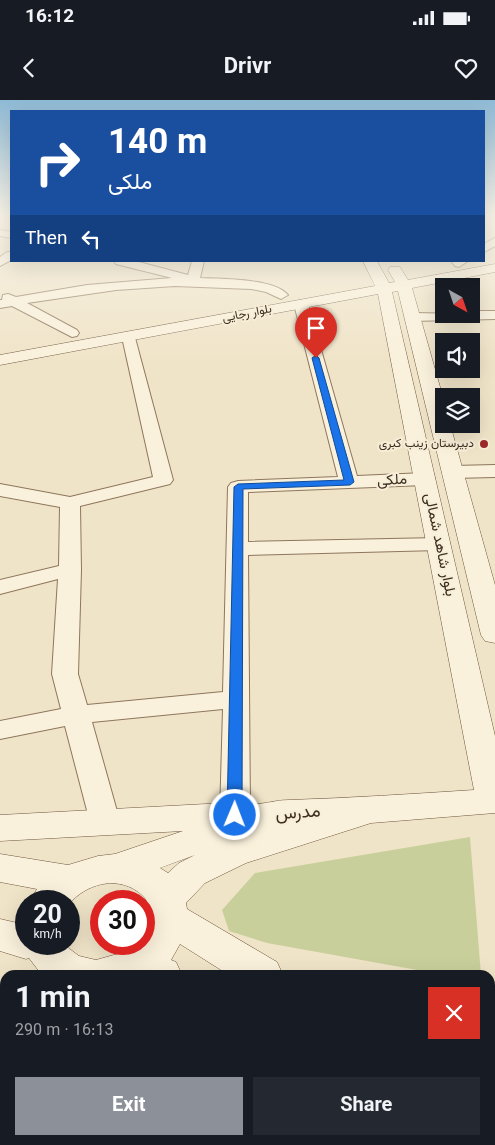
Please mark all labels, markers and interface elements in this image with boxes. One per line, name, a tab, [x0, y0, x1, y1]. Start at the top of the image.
text: 16:12	[25, 3, 74, 32]
text: Drivr	[224, 50, 271, 85]
icon: back	[15, 54, 43, 82]
icon: heart	[452, 54, 480, 82]
text: 140 m	[108, 117, 207, 172]
icon: right	[25, 130, 90, 195]
text: ملکی	[108, 166, 152, 201]
text: Then	[25, 225, 67, 254]
icon: left	[77, 225, 105, 253]
north arrow	[435, 278, 480, 322]
map controls	[435, 278, 480, 433]
street label: بلوار رجایی	[221, 300, 273, 328]
pin	[295, 307, 337, 358]
icon: arrive	[302, 314, 330, 342]
button: sound	[435, 333, 480, 378]
button: layers	[435, 388, 480, 433]
place label: دبیرستان زینب کبری	[379, 435, 474, 453]
marker: دبیرستان زینب کبری	[478, 438, 490, 450]
street label: ملکی	[376, 469, 408, 493]
street label: بلوار شاهد شمالی	[417, 491, 461, 599]
position arrow	[208, 788, 260, 840]
street label: مدرس	[274, 798, 322, 830]
speed limit sign: 30	[90, 890, 155, 955]
text: 20	[33, 897, 62, 936]
text: km/h	[33, 926, 62, 944]
text: 1 min	[15, 976, 91, 1023]
button: close	[428, 987, 480, 1039]
text: 290 m · 16:13	[15, 1019, 113, 1044]
button: Exit	[15, 1077, 243, 1135]
button: Share	[253, 1077, 480, 1135]

